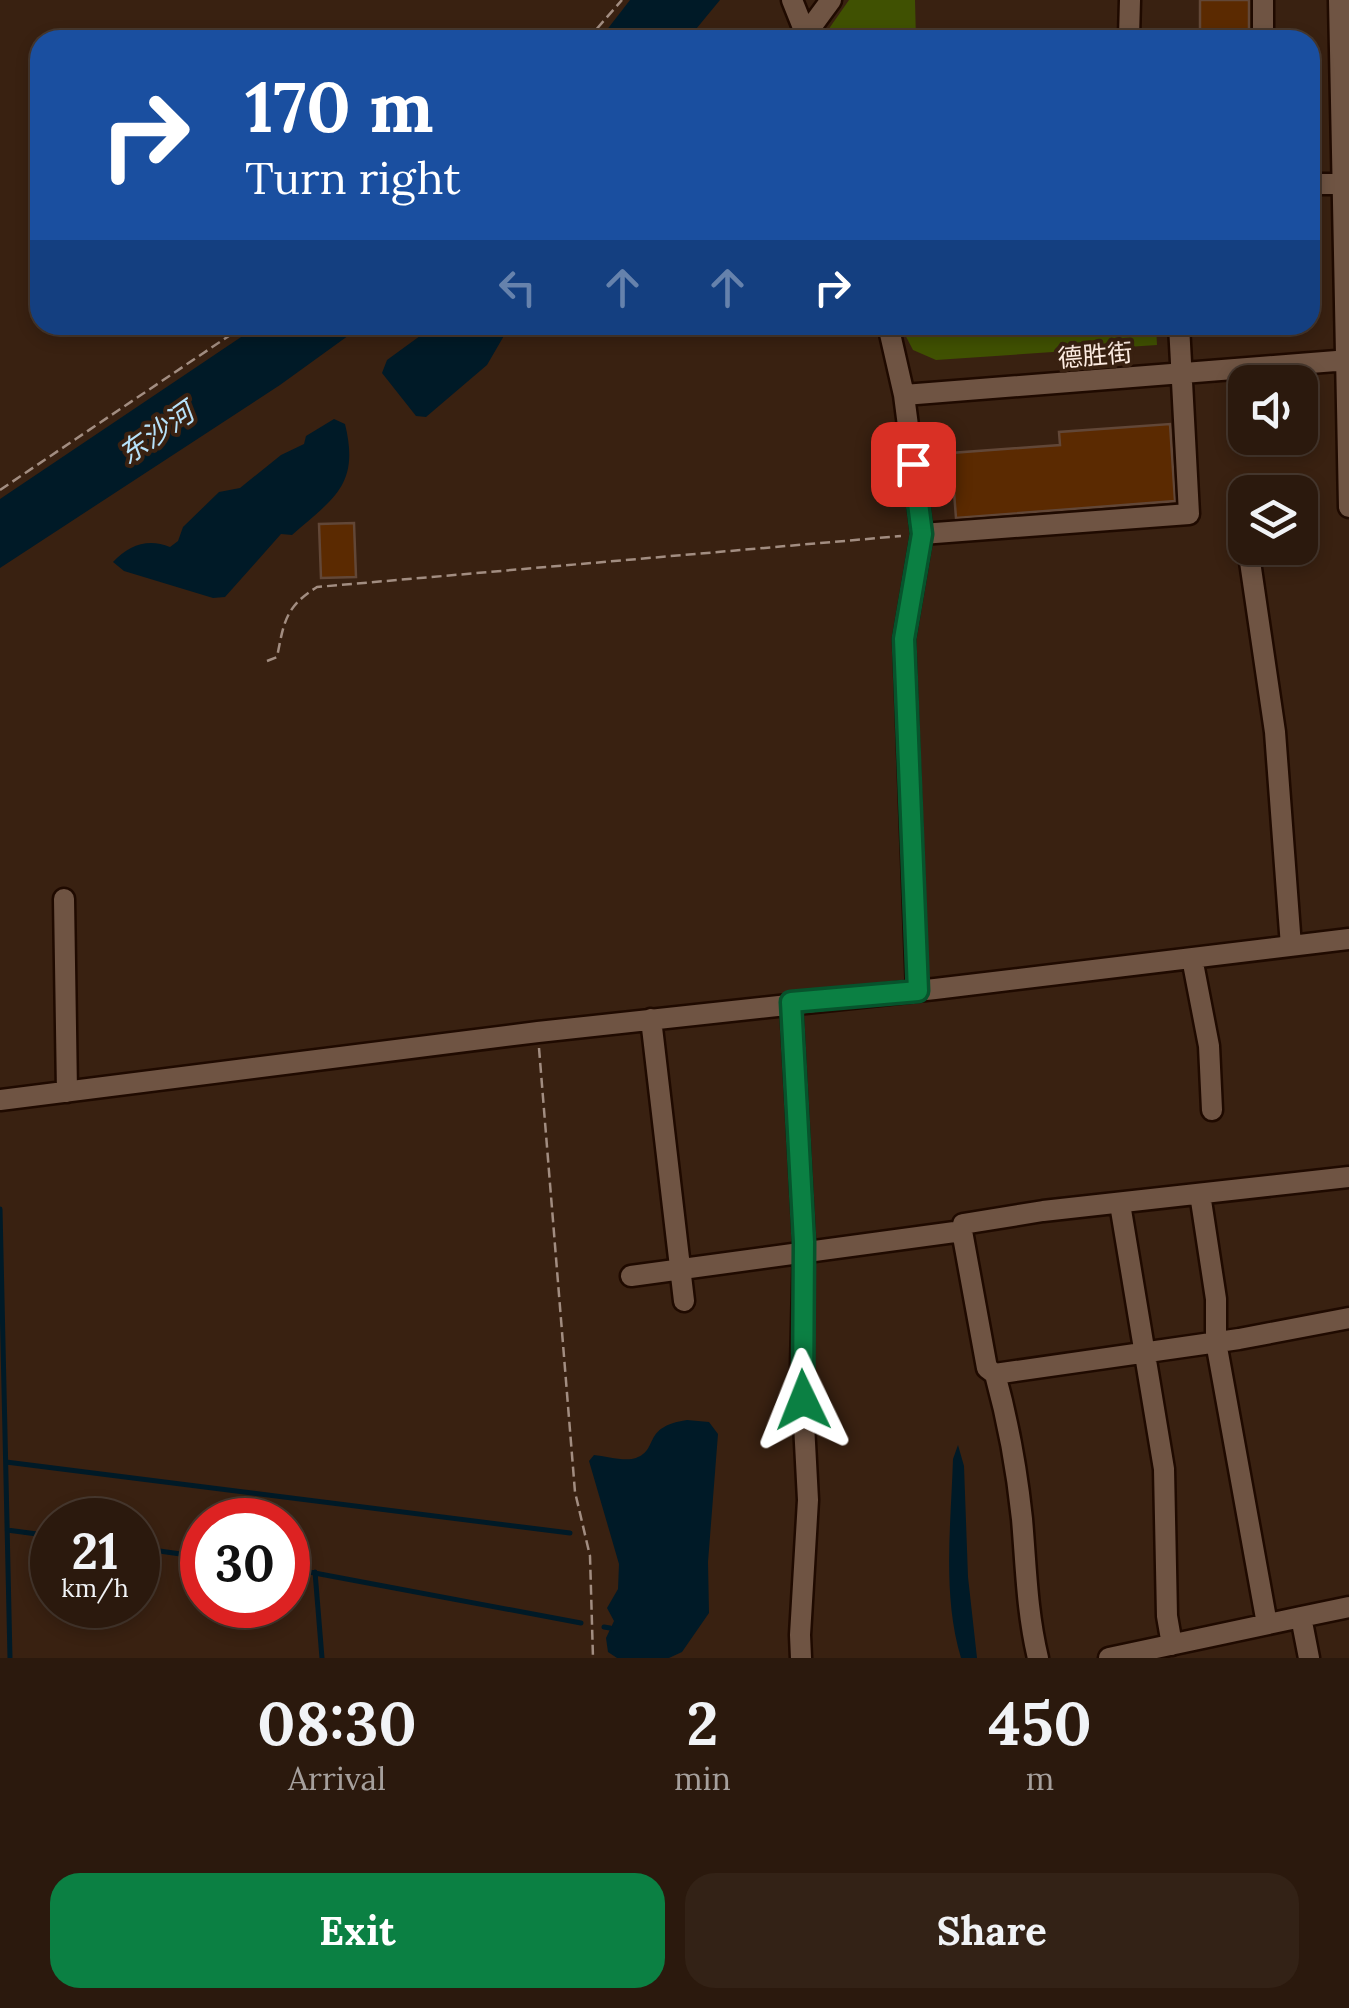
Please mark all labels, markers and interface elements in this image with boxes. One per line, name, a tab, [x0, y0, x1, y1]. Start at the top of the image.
text: 170 m	[245, 62, 434, 151]
icon: right	[80, 70, 210, 200]
text: Turn right	[245, 149, 461, 206]
icon: left	[490, 260, 545, 315]
icon: ahead	[595, 260, 650, 315]
icon: ahead	[700, 260, 755, 315]
icon: right	[805, 260, 860, 315]
street label: 德胜街	[1056, 336, 1134, 374]
map controls	[1228, 365, 1318, 565]
button: sound	[1228, 365, 1318, 455]
water label: 东沙河	[111, 391, 205, 472]
pin	[871, 422, 956, 507]
icon: arrive	[886, 437, 941, 492]
button: layers	[1228, 475, 1318, 565]
position arrow	[751, 1348, 855, 1452]
speed limit sign: 30	[180, 1498, 310, 1628]
text: 21	[72, 1519, 118, 1583]
text: km/h	[61, 1572, 129, 1604]
text: 08:30	[257, 1685, 417, 1761]
text: 2	[686, 1685, 718, 1761]
text: 450	[988, 1685, 1092, 1761]
text: Arrival	[288, 1758, 386, 1799]
text: min	[674, 1758, 731, 1799]
text: m	[1026, 1758, 1054, 1799]
button: Exit	[50, 1873, 665, 1988]
button: Share	[685, 1873, 1299, 1988]

